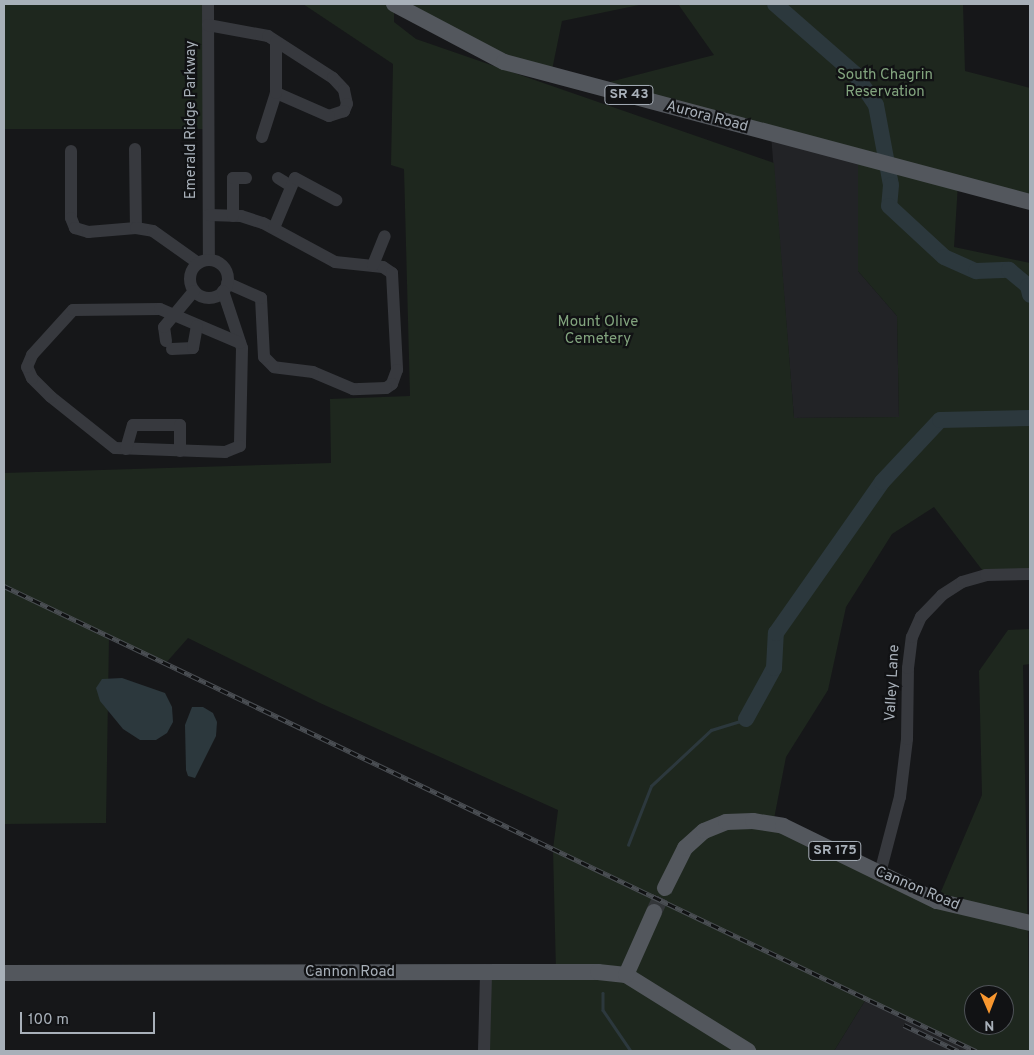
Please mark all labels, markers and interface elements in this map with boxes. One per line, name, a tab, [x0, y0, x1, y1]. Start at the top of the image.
street label: Emerald Ridge Parkway	[183, 41, 201, 199]
park label: South Chagrin Reservation	[837, 66, 933, 101]
road number: SR 43	[604, 84, 654, 106]
street label: Aurora Road	[664, 97, 750, 137]
park label: Mount Olive Cemetery	[558, 313, 638, 348]
street label: Valley Lane	[882, 644, 904, 722]
road number: SR 175	[808, 839, 862, 862]
street label: Cannon Road	[872, 863, 962, 915]
street label: Cannon Road	[305, 964, 395, 982]
north arrow	[964, 985, 1014, 1035]
scale bar	[22, 1002, 158, 1034]
text: 100 m	[28, 1011, 69, 1030]
text: N	[984, 1016, 994, 1033]

